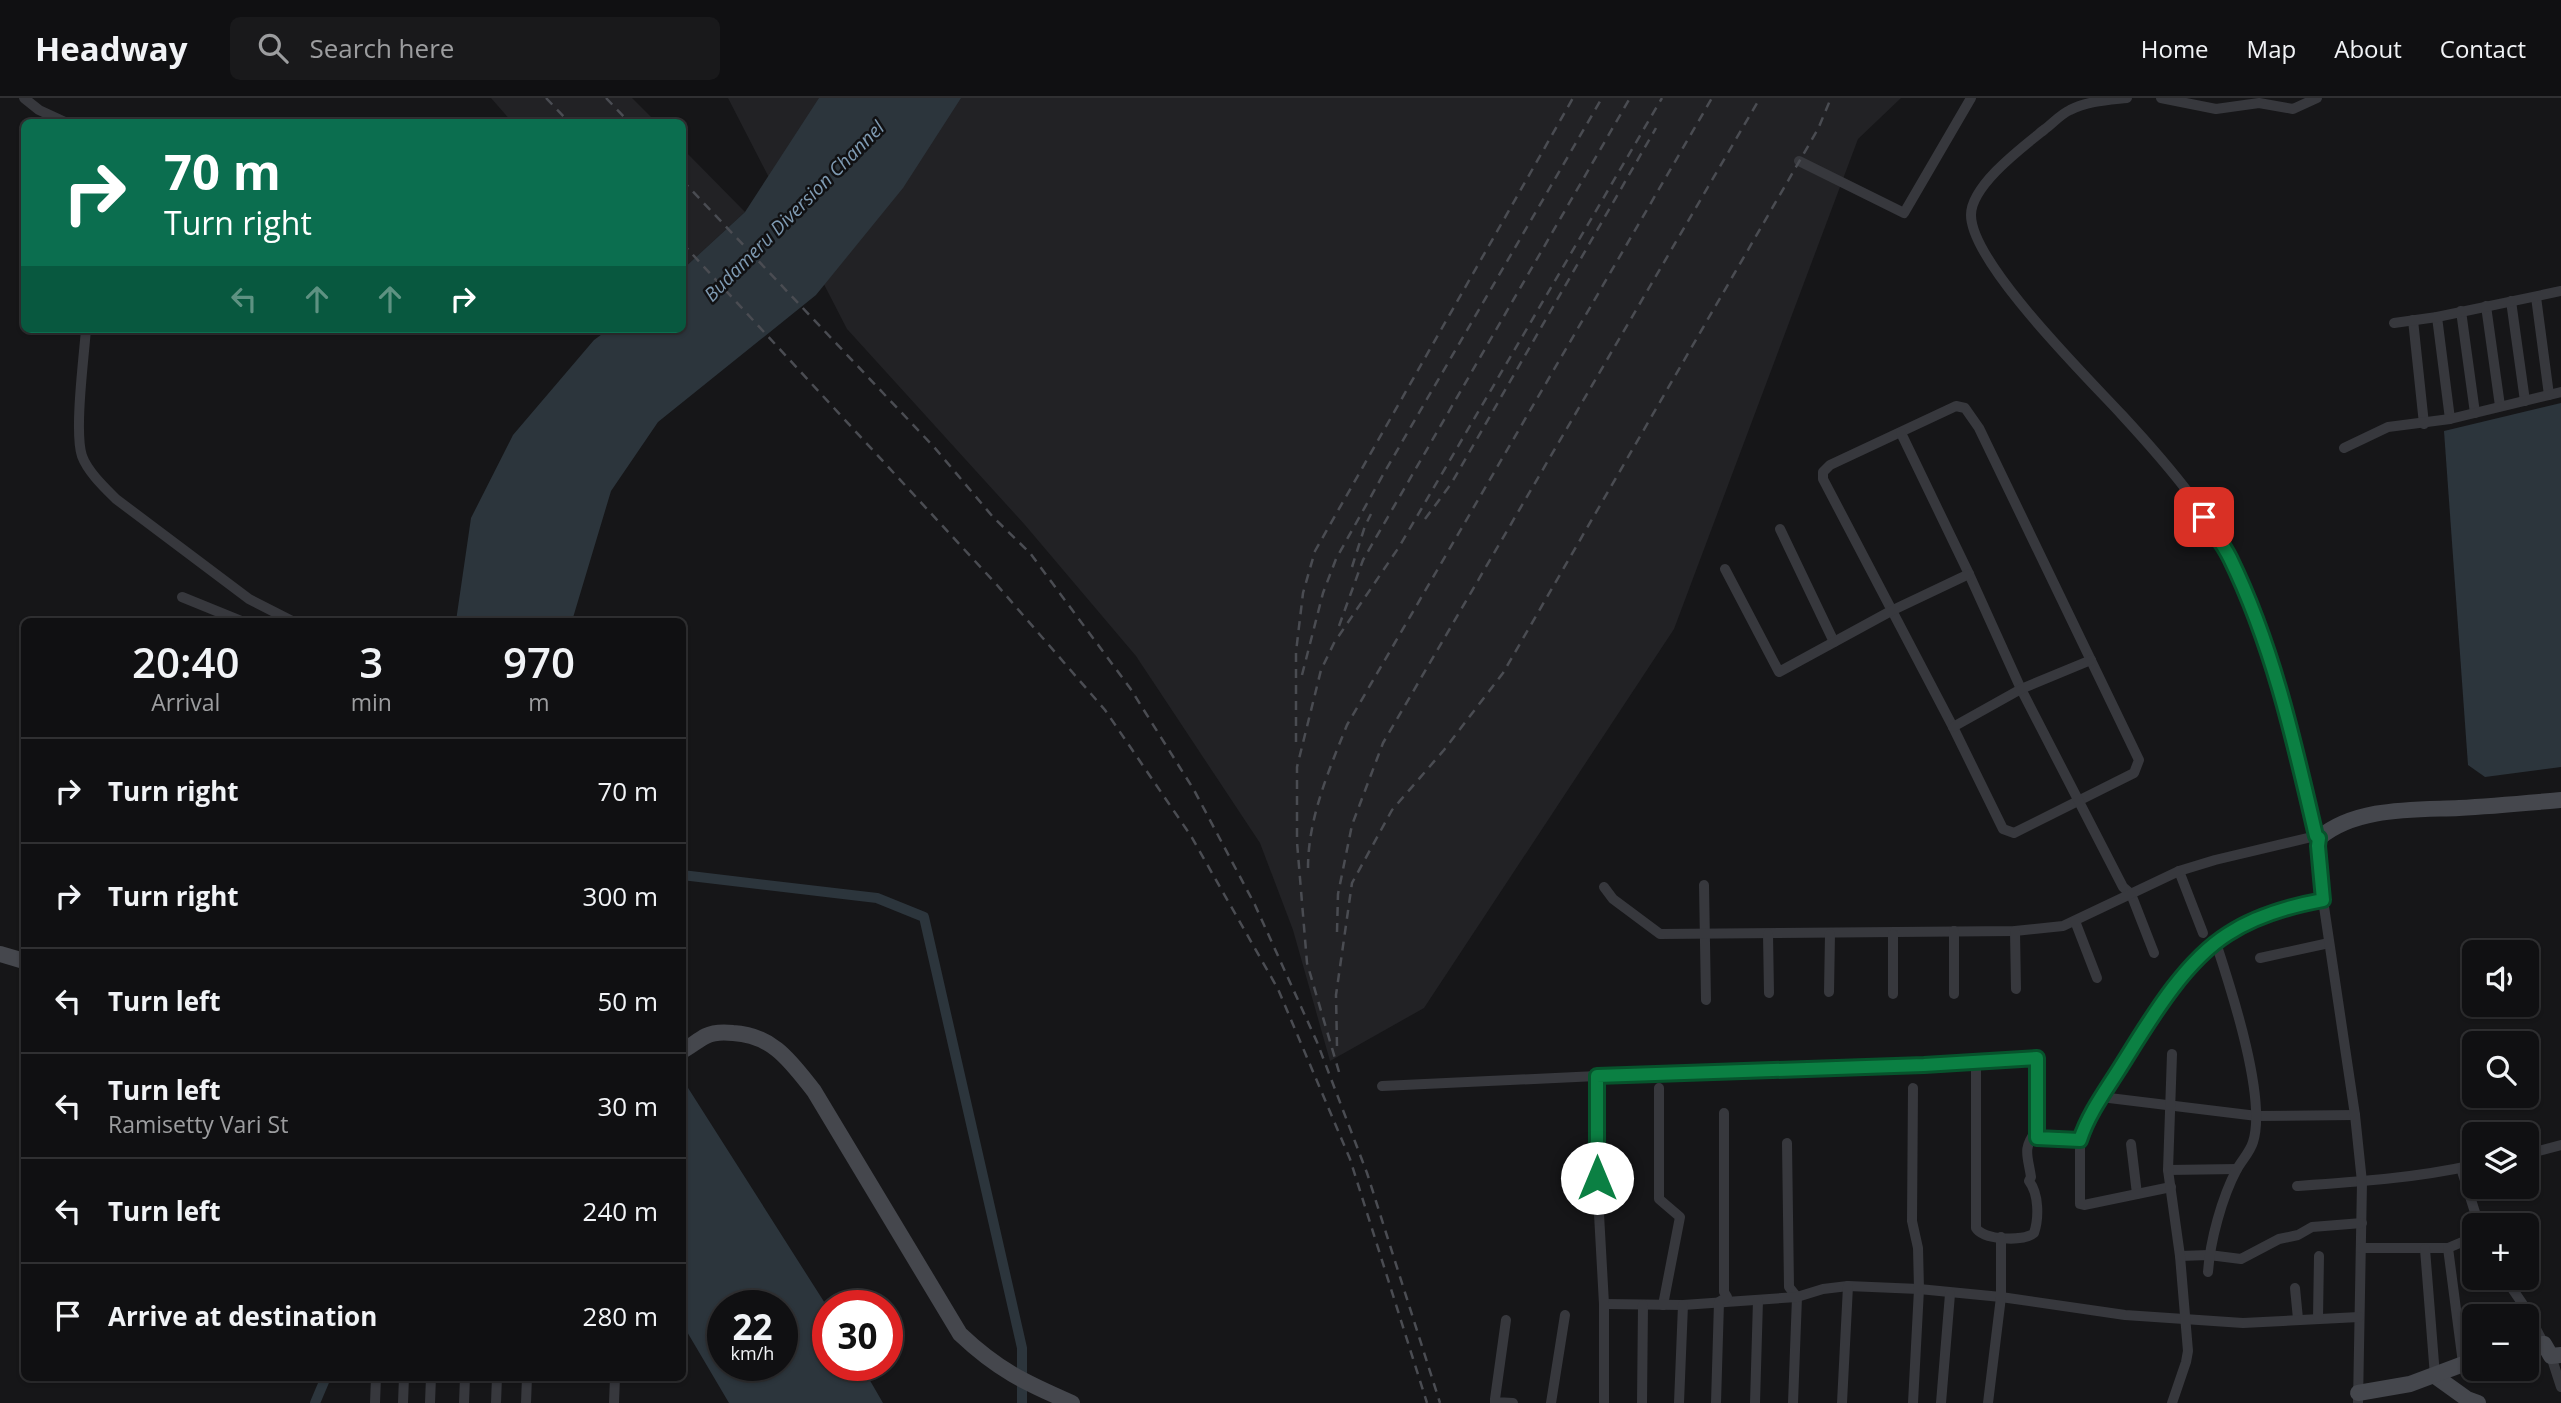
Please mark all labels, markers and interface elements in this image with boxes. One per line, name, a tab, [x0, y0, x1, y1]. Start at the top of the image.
search box	[230, 17, 720, 80]
text: Headway	[35, 26, 188, 71]
icon: search	[254, 29, 292, 67]
text: Search here	[310, 30, 454, 66]
text: Home	[2141, 32, 2209, 65]
text: Map	[2247, 32, 2296, 65]
text: About	[2334, 32, 2402, 65]
text: Contact	[2440, 32, 2526, 65]
water label: Budameru Diversion Channel	[698, 114, 891, 307]
text: 70 m	[164, 138, 281, 204]
icon: right	[49, 147, 140, 238]
text: Turn right	[164, 201, 312, 244]
icon: left	[225, 280, 263, 318]
icon: ahead	[298, 280, 336, 318]
icon: ahead	[371, 280, 409, 318]
icon: right	[444, 280, 482, 318]
pin	[2174, 487, 2234, 547]
icon: arrive	[2185, 498, 2223, 536]
text: 20:40	[132, 633, 240, 690]
text: 3	[359, 633, 383, 690]
text: 970	[503, 633, 575, 690]
text: Arrival	[151, 686, 220, 718]
text: min	[351, 686, 392, 718]
text: m	[528, 686, 550, 718]
icon: right	[49, 772, 87, 810]
text: Turn right	[108, 773, 239, 809]
text: 70 m	[597, 773, 658, 809]
icon: right	[49, 877, 87, 915]
text: Turn right	[108, 878, 239, 914]
text: 300 m	[583, 878, 658, 914]
map controls	[2462, 940, 2539, 1381]
button: sound	[2462, 940, 2539, 1017]
icon: left	[49, 982, 87, 1020]
text: Turn left	[108, 983, 220, 1019]
text: 50 m	[597, 983, 658, 1019]
button: search	[2462, 1031, 2539, 1108]
text: Turn left	[108, 1072, 220, 1108]
icon: left	[49, 1087, 87, 1125]
text: 30 m	[597, 1088, 658, 1124]
text: Ramisetty Vari St	[108, 1108, 288, 1140]
button: layers	[2462, 1122, 2539, 1199]
position arrow	[1560, 1141, 1634, 1215]
icon: left	[49, 1192, 87, 1230]
text: Turn left	[108, 1193, 220, 1229]
text: 240 m	[583, 1193, 658, 1229]
button: +	[2462, 1213, 2539, 1290]
speed limit sign: 30	[812, 1290, 903, 1381]
icon: arrive	[49, 1297, 87, 1335]
text: Arrive at destination	[108, 1298, 377, 1334]
text: 280 m	[583, 1298, 658, 1334]
text: 22	[732, 1303, 773, 1350]
button: −	[2462, 1304, 2539, 1381]
text: km/h	[731, 1341, 774, 1365]

